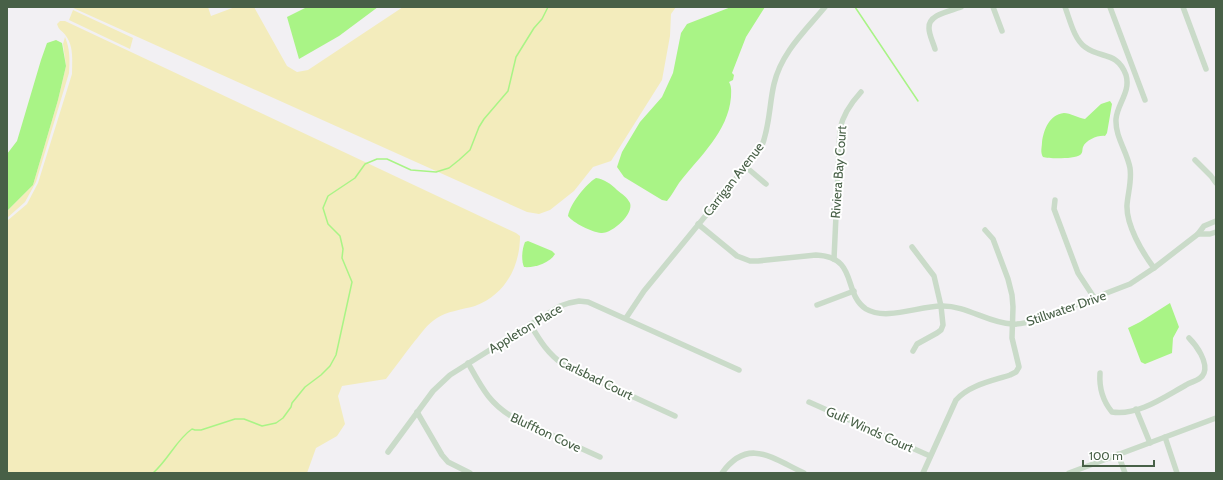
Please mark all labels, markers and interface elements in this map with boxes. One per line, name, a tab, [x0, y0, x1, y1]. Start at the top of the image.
street label: Riviera Bay Court	[827, 124, 849, 219]
street label: Carrigan Avenue	[699, 139, 767, 219]
street label: Stillwater Drive	[1024, 287, 1108, 329]
street label: Appleton Place	[485, 300, 565, 356]
street label: Carlsbad Court	[556, 353, 636, 403]
street label: Gulf Winds Court	[824, 403, 917, 456]
street label: Bluffton Cove	[508, 409, 584, 455]
scale bar	[1083, 442, 1154, 468]
text: 100 m	[1089, 448, 1123, 463]

